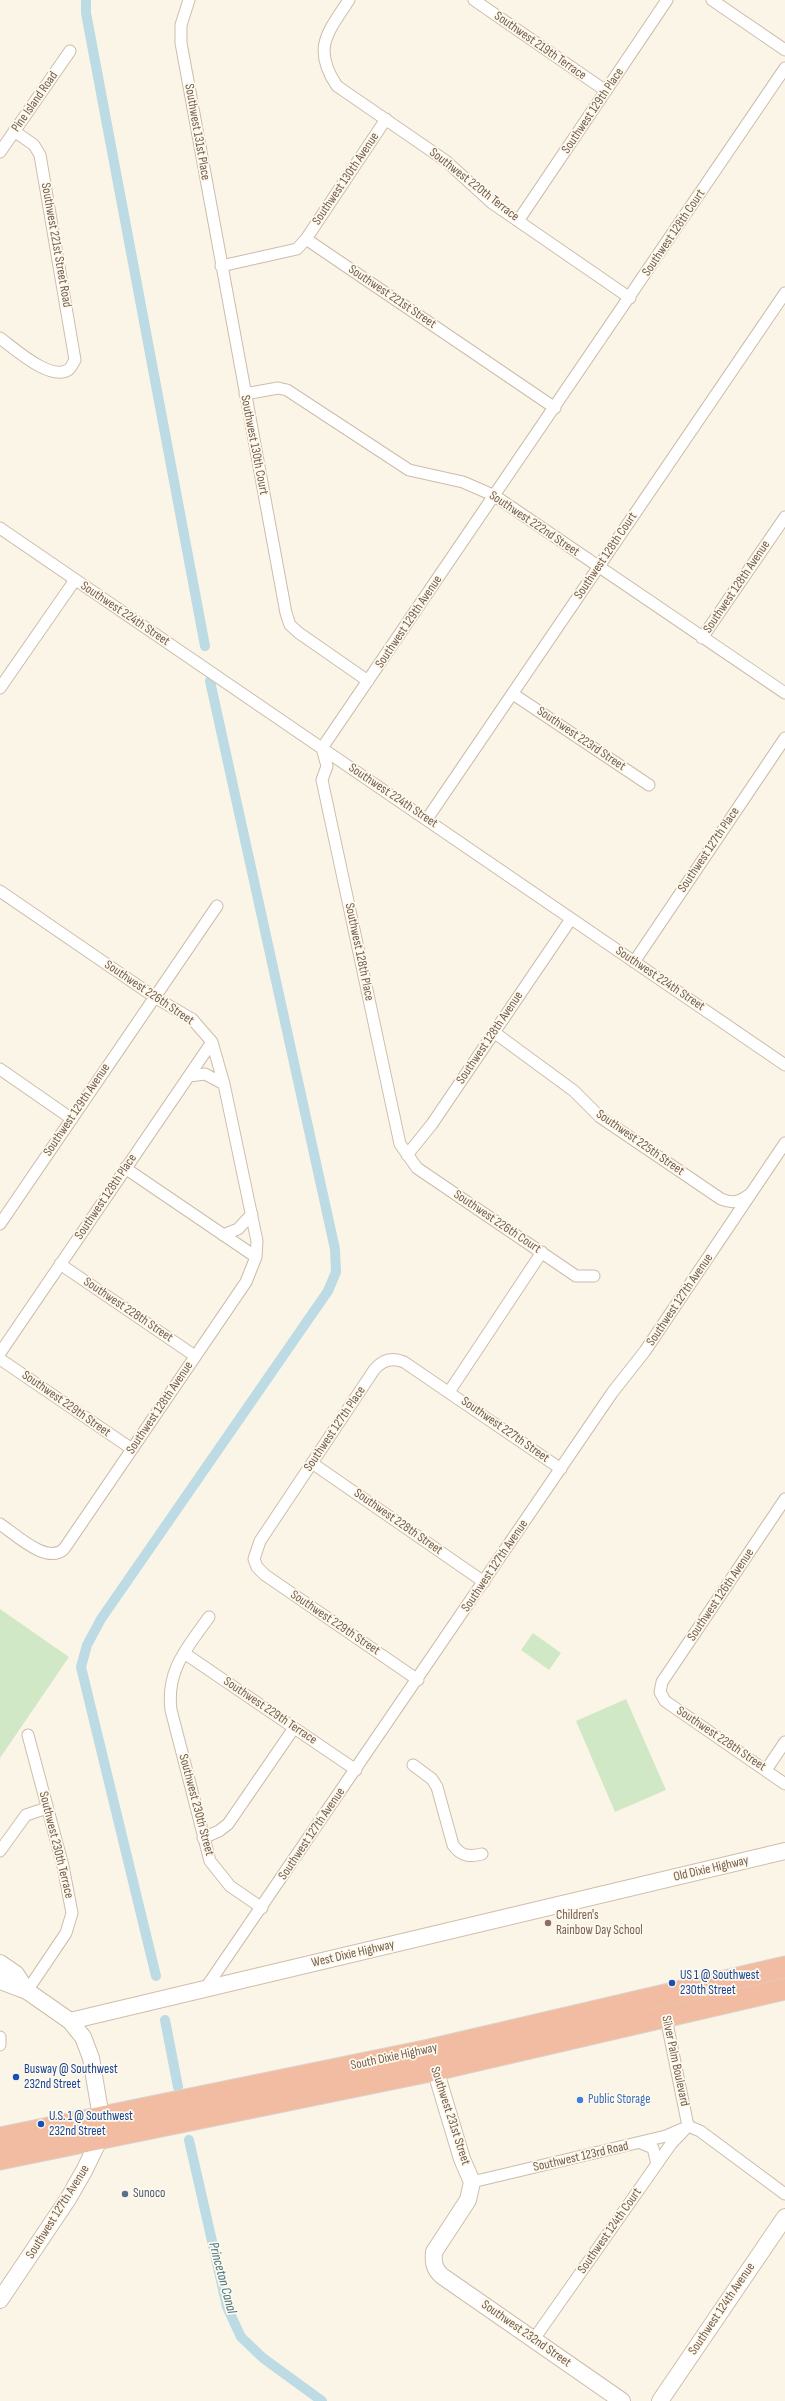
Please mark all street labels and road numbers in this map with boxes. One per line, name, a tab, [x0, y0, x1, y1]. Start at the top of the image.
street label: Southwest 219th Terrace	[491, 8, 589, 84]
street label: Southwest 129th Place	[559, 65, 627, 157]
street label: Pine Island Road	[8, 69, 62, 135]
street label: Southwest 131st Place	[181, 83, 213, 181]
street label: Southwest 130th Avenue	[309, 130, 383, 228]
street label: Southwest 220th Terrace	[426, 145, 522, 225]
street label: Southwest 221st Street Road	[37, 181, 75, 309]
street label: Southwest 128th Court	[639, 187, 709, 279]
street label: Southwest 221st Street	[345, 262, 439, 332]
street label: Southwest 130th Court	[237, 394, 271, 496]
street label: Southwest 222nd Street	[486, 488, 582, 560]
street label: Southwest 128th Court	[571, 510, 641, 602]
street label: Southwest 128th Avenue	[700, 538, 774, 636]
street label: Southwest 129th Avenue	[372, 573, 446, 671]
street label: Southwest 224th Street	[77, 578, 173, 650]
street label: Southwest 223rd Street	[534, 704, 628, 774]
street label: Southwest 224th Street	[345, 760, 441, 832]
street label: Southwest 127th Place	[675, 804, 743, 896]
street label: Southwest 128th Place	[341, 902, 377, 1002]
street label: Southwest 224th Street	[612, 943, 708, 1015]
street label: Southwest 226th Street	[101, 957, 197, 1029]
street label: Southwest 128th Avenue	[453, 989, 527, 1087]
street label: Southwest 129th Avenue	[40, 1061, 114, 1159]
street label: Southwest 225th Street	[593, 1107, 687, 1179]
street label: Southwest 128th Place	[72, 1151, 140, 1243]
street label: Southwest 226th Court	[450, 1187, 544, 1257]
street label: Southwest 127th Avenue	[643, 1251, 717, 1349]
street label: Southwest 228th Street	[80, 1274, 176, 1346]
street label: Southwest 128th Avenue	[123, 1359, 197, 1457]
street label: Southwest 229th Street	[19, 1368, 113, 1440]
street label: Southwest 127th Place	[301, 1383, 369, 1475]
street label: Southwest 227th Street	[458, 1394, 552, 1466]
street label: Southwest 228th Street	[351, 1486, 445, 1558]
street label: Southwest 127th Avenue	[458, 1517, 532, 1615]
street label: Southwest 126th Avenue	[684, 1546, 758, 1644]
street label: Southwest 229th Street	[287, 1587, 383, 1659]
street label: Southwest 229th Terrace	[220, 1674, 320, 1748]
street label: Southwest 228th Street	[673, 1703, 769, 1775]
street label: Southwest 230th Street	[175, 1752, 217, 1858]
street label: Southwest 127th Avenue	[275, 1785, 349, 1883]
street label: Southwest 230th Terrace	[35, 1790, 77, 1900]
street label: Old Dixie Highway	[672, 1853, 750, 1885]
street label: West Dixie Highway	[310, 1937, 396, 1971]
street label: Silver Palm Boulevard	[658, 2014, 692, 2108]
street label: South Dixie Highway	[349, 2040, 439, 2074]
street label: Southwest 231st Street	[427, 2065, 473, 2167]
street label: Southwest 123rd Road	[532, 2138, 630, 2176]
street label: Southwest 127th Avenue	[23, 2162, 93, 2262]
street label: Southwest 124th Court	[575, 2185, 645, 2277]
street label: Southwest 124th Avenue	[685, 2260, 759, 2358]
street label: Southwest 232nd Street	[478, 2297, 574, 2371]

